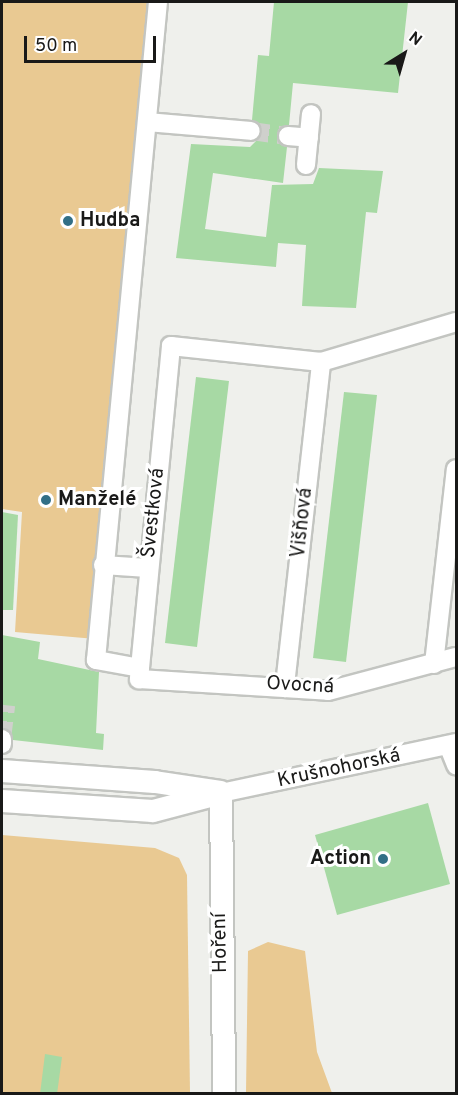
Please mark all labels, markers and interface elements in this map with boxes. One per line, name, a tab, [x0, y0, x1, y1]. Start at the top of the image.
scale bar	[27, 24, 159, 62]
north arrow	[374, 24, 434, 84]
text: N	[404, 28, 425, 51]
text: 50 m	[35, 35, 77, 58]
place label: Hudba	[80, 209, 140, 233]
marker: Hudba	[61, 214, 75, 228]
street label: Švestková	[137, 467, 171, 559]
street label: Višňová	[287, 487, 319, 559]
place label: Manželé	[58, 488, 136, 512]
marker: Manželé	[39, 493, 53, 507]
street label: Ovocná	[265, 672, 335, 700]
street label: Krušnohorská	[275, 744, 403, 794]
place label: Action	[310, 847, 371, 871]
marker: Action	[376, 852, 390, 866]
street label: Hoření	[208, 913, 234, 973]

